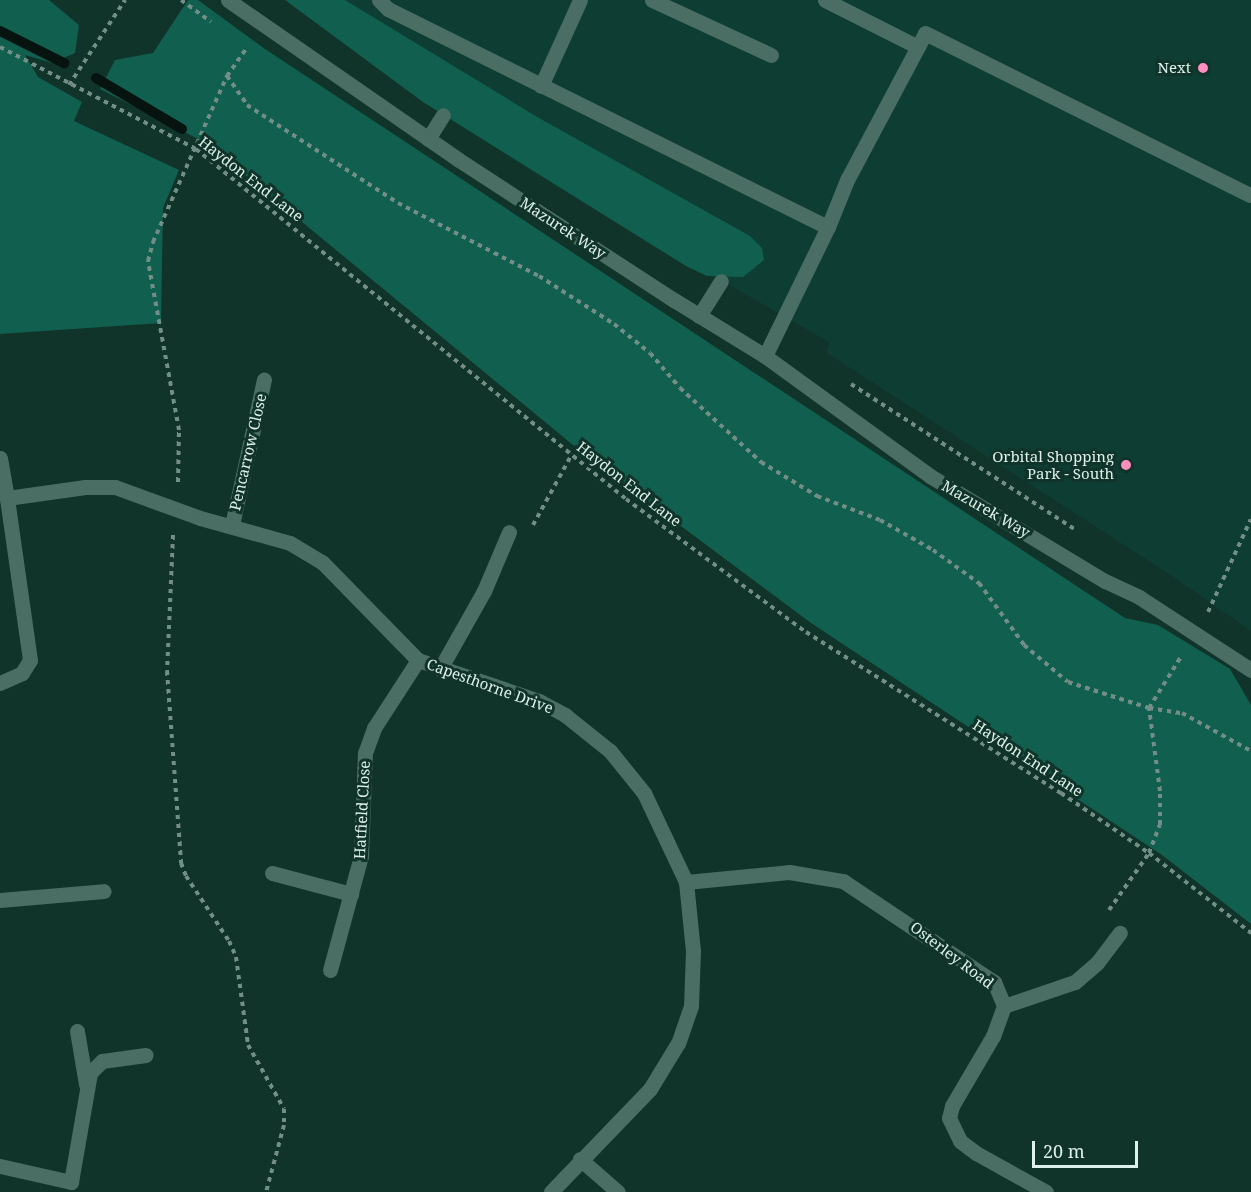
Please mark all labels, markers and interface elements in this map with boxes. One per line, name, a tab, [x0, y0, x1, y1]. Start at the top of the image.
place label: Next	[1158, 59, 1191, 77]
marker: Next	[1196, 61, 1210, 75]
street label: Haydon End Lane	[195, 133, 307, 225]
street label: Mazurek Way	[517, 194, 609, 262]
street label: Pencarrow Close	[226, 392, 270, 512]
street label: Haydon End Lane	[573, 438, 685, 530]
place label: Orbital Shopping Park - South	[992, 447, 1114, 482]
marker: Orbital Shopping Park - South	[1119, 458, 1133, 472]
street label: Mazurek Way	[939, 477, 1033, 541]
street label: Capesthorne Drive	[424, 655, 556, 717]
street label: Haydon End Lane	[970, 716, 1086, 800]
street label: Hatfield Close	[350, 760, 374, 860]
street label: Osterley Road	[907, 918, 997, 992]
scale bar	[1035, 1129, 1142, 1167]
text: 20 m	[1043, 1139, 1085, 1163]

